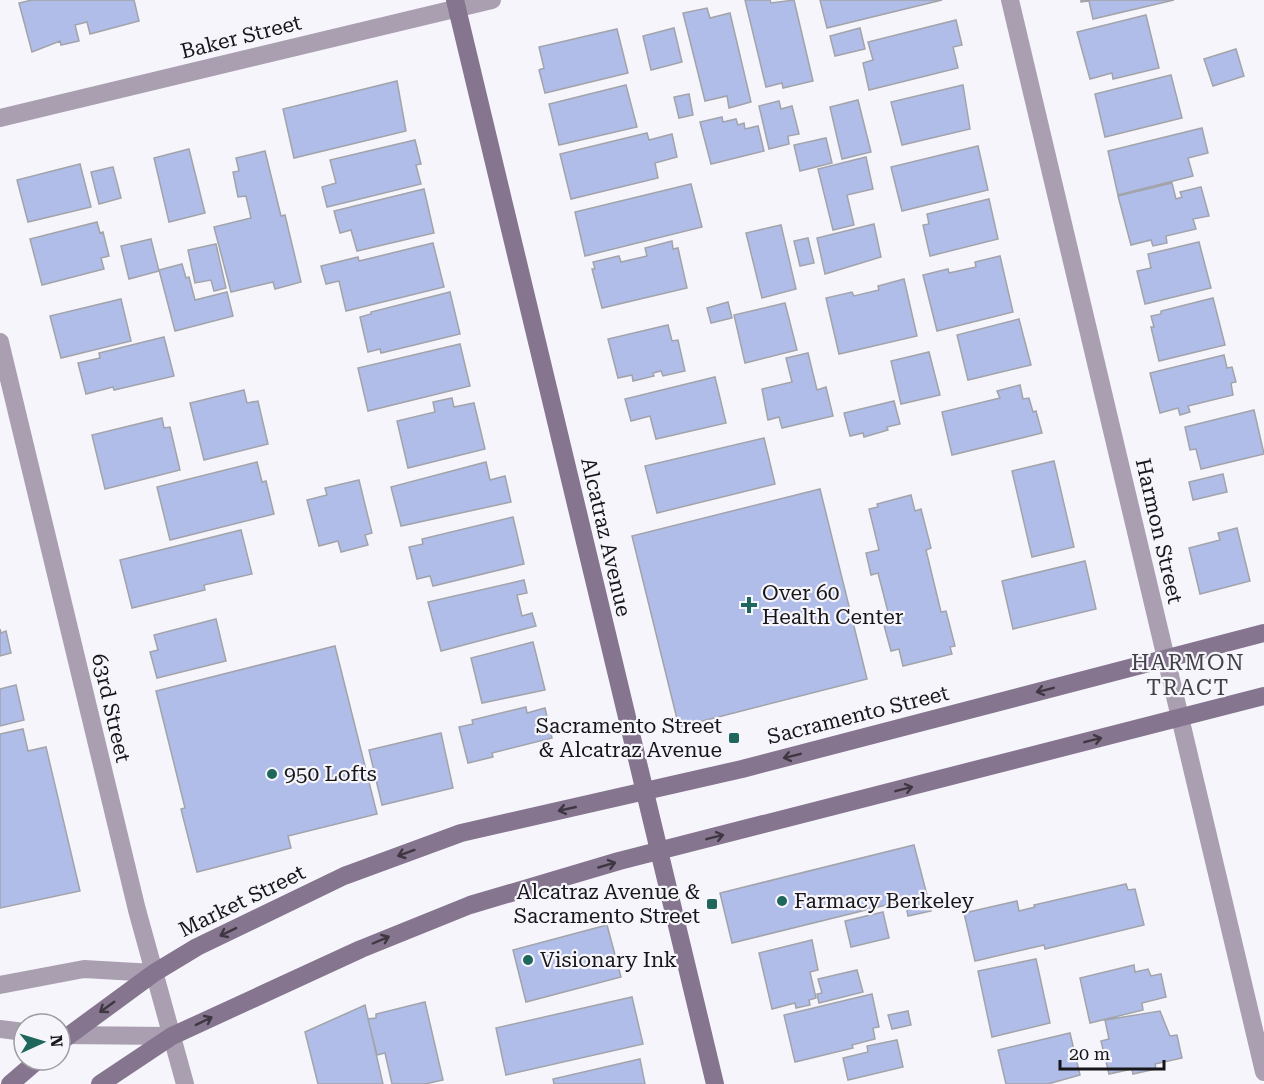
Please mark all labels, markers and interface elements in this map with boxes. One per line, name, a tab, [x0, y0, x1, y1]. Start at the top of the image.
street label: Baker Street	[178, 10, 304, 64]
street label: Alcatraz Avenue	[576, 455, 636, 619]
street label: Harmon Street	[1131, 456, 1187, 606]
place label: Over 60 Health Center	[762, 581, 904, 629]
marker: Over 60 Health Center	[740, 596, 758, 614]
district label: HARMON TRACT	[1131, 650, 1245, 700]
street label: 63rd Street	[87, 651, 135, 765]
street label: Sacramento Street	[765, 681, 951, 749]
one-way arrow	[1036, 685, 1055, 697]
place label: Sacramento Street & Alcatraz Avenue	[536, 714, 722, 762]
marker: Sacramento Street & Alcatraz Avenue	[727, 731, 741, 745]
one-way arrow	[1083, 734, 1102, 746]
one-way arrow	[783, 750, 802, 762]
place label: 950 Lofts	[284, 762, 377, 786]
marker: 950 Lofts	[265, 767, 279, 781]
one-way arrow	[894, 782, 913, 794]
one-way arrow	[558, 804, 577, 816]
one-way arrow	[705, 831, 724, 843]
one-way arrow	[398, 849, 416, 860]
one-way arrow	[597, 859, 616, 870]
street label: Market Street	[175, 860, 309, 942]
place label: Alcatraz Avenue & Sacramento Street	[514, 880, 700, 928]
place label: Farmacy Berkeley	[794, 889, 975, 913]
marker: Farmacy Berkeley	[775, 894, 789, 908]
marker: Alcatraz Avenue & Sacramento Street	[705, 897, 719, 911]
one-way arrow	[220, 926, 238, 938]
one-way arrow	[372, 934, 390, 945]
place label: Visionary Ink	[540, 948, 677, 972]
marker: Visionary Ink	[521, 953, 535, 967]
one-way arrow	[99, 1001, 115, 1013]
north arrow	[12, 1012, 72, 1072]
one-way arrow	[194, 1015, 212, 1027]
scale bar	[1060, 1033, 1164, 1071]
text: N	[47, 1034, 66, 1048]
text: 20 m	[1069, 1043, 1110, 1064]

